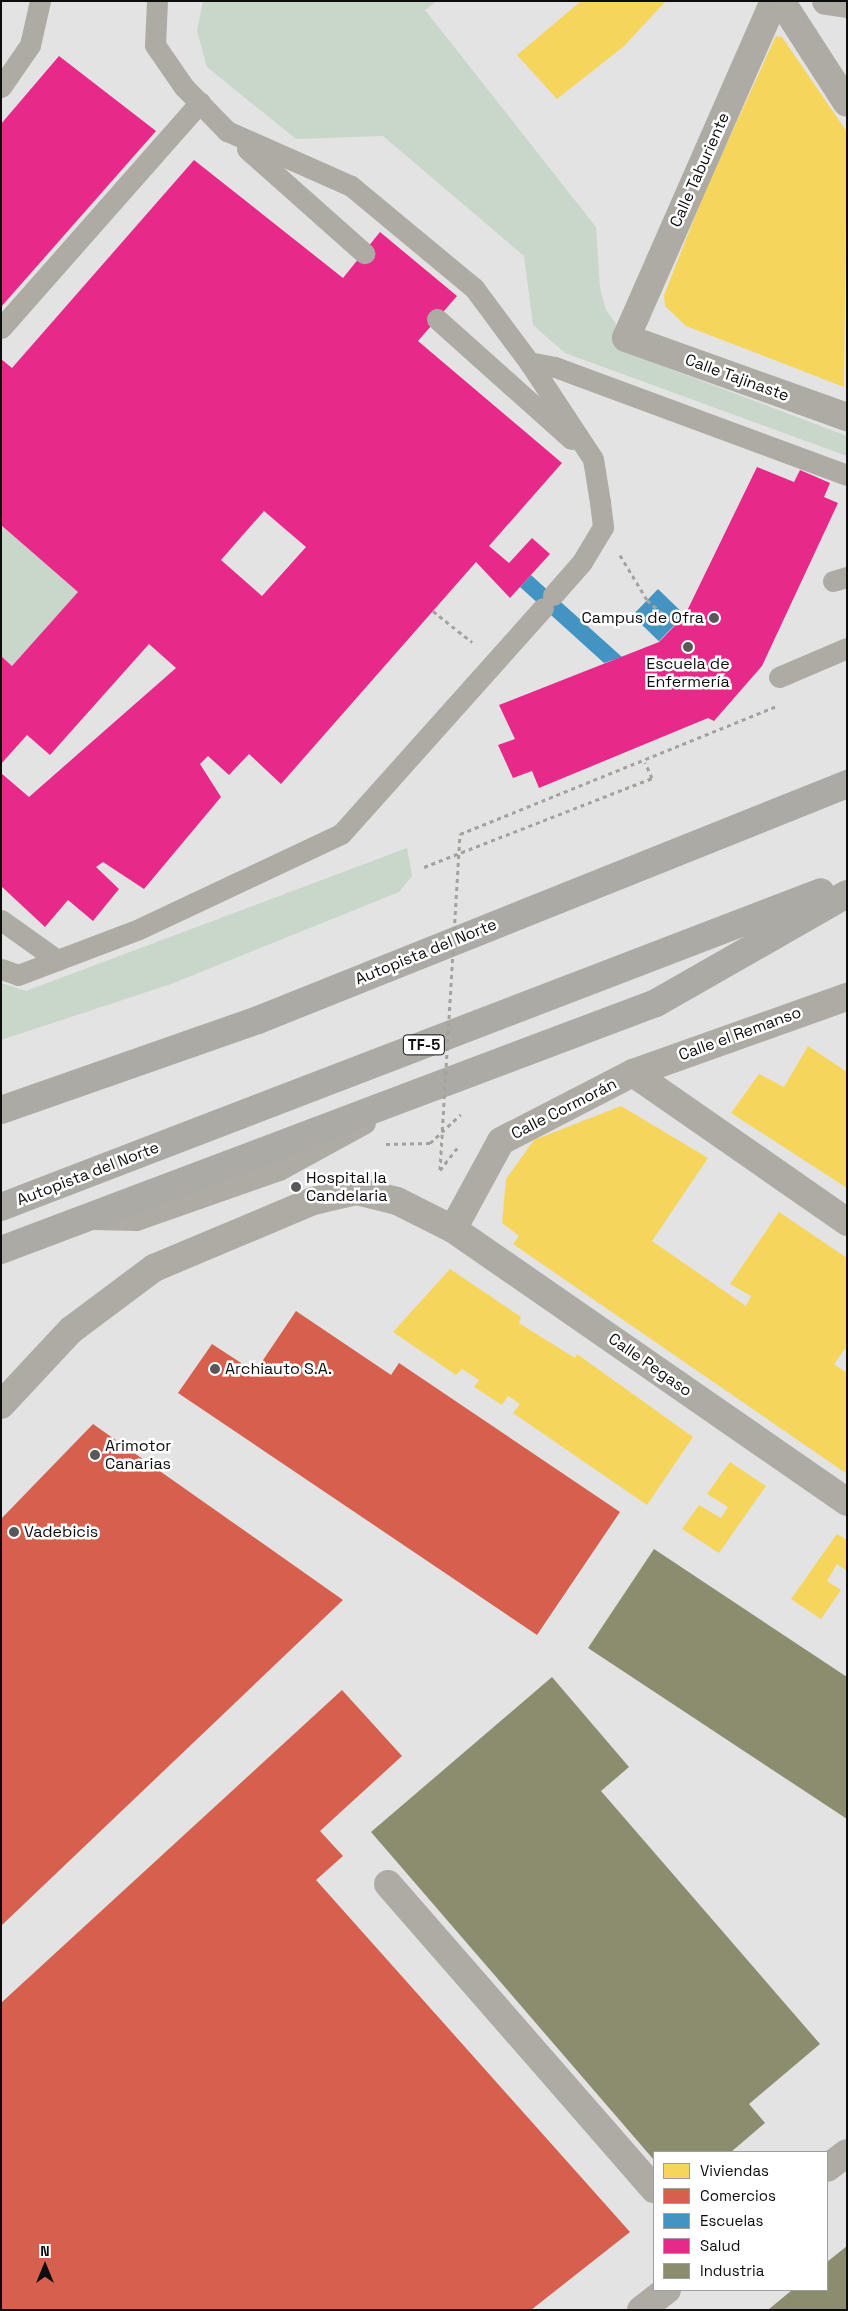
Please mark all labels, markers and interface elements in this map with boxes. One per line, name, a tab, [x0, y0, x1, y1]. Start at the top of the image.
street label: Calle Taburiente	[666, 110, 734, 230]
street label: Calle Tajinaste	[682, 350, 792, 406]
place label: Campus de Ofra	[582, 608, 704, 628]
marker: Campus de Ofra	[708, 612, 720, 624]
marker: Escuela de Enfermería	[682, 641, 694, 653]
place label: Escuela de Enfermería	[646, 654, 730, 692]
street label: Autopista del Norte	[352, 915, 500, 989]
street label: Calle el Remanso	[676, 1003, 804, 1065]
road number: TF-5	[403, 1032, 445, 1058]
street label: Calle Cormorán	[508, 1074, 620, 1144]
street label: Autopista del Norte	[14, 1138, 162, 1210]
place label: Hospital la Candelaria	[306, 1168, 387, 1206]
marker: Hospital la Candelaria	[290, 1181, 302, 1193]
street label: Calle Pegaso	[605, 1329, 695, 1401]
place label: Archiauto S.A.	[225, 1359, 332, 1379]
marker: Archiauto S.A.	[209, 1363, 221, 1375]
place label: Arimotor Canarias	[105, 1436, 171, 1474]
marker: Arimotor Canarias	[89, 1449, 101, 1461]
place label: Vadebicis	[24, 1522, 98, 1542]
marker: Vadebicis	[8, 1526, 20, 1538]
legend	[653, 2151, 828, 2291]
text: Viviendas	[700, 2161, 769, 2180]
text: Comercios	[700, 2186, 776, 2205]
text: Escuelas	[700, 2211, 764, 2230]
text: Salud	[700, 2236, 740, 2255]
north arrow	[20, 2241, 70, 2291]
text: N	[40, 2242, 50, 2260]
text: Industria	[700, 2261, 764, 2280]

